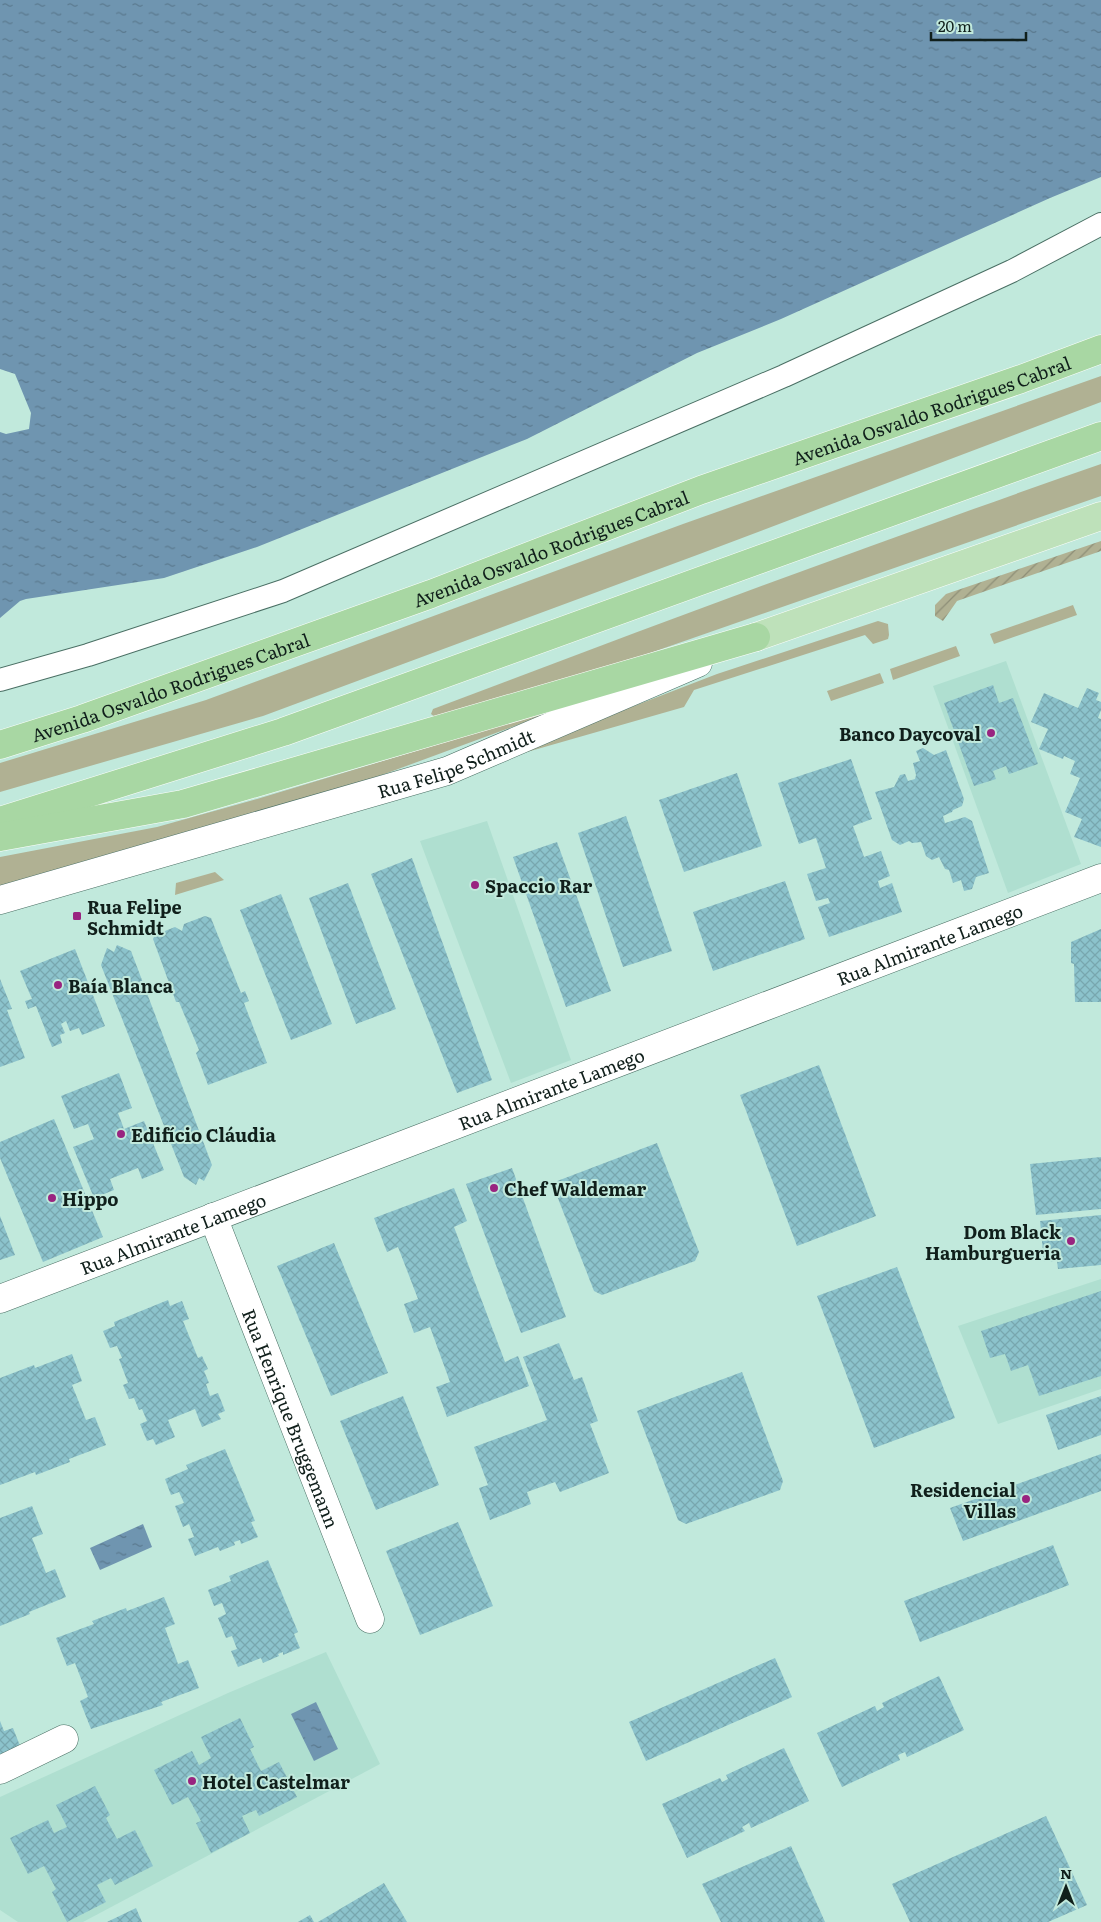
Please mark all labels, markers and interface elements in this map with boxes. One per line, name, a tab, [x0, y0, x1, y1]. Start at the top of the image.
scale bar	[931, 10, 1026, 42]
text: 20 m	[938, 14, 972, 37]
street label: Avenida Osvaldo Rodrigues Cabral	[788, 348, 1074, 471]
street label: Avenida Osvaldo Rodrigues Cabral	[409, 483, 692, 613]
street label: Avenida Osvaldo Rodrigues Cabral	[28, 625, 313, 748]
place label: Banco Daycoval	[839, 720, 981, 747]
street label: Rua Felipe Schmidt	[374, 721, 539, 804]
marker: Banco Daycoval	[985, 727, 997, 739]
place label: Spaccio Rar	[485, 872, 592, 899]
marker: Spaccio Rar	[469, 879, 481, 891]
place label: Rua Felipe Schmidt	[87, 893, 182, 941]
street label: Rua Almirante Lamego	[832, 896, 1026, 991]
marker: Rua Felipe Schmidt	[71, 910, 83, 922]
place label: Baía Blanca	[68, 972, 174, 999]
marker: Baía Blanca	[52, 979, 64, 991]
street label: Rua Almirante Lamego	[454, 1040, 648, 1136]
place label: Edifício Cláudia	[131, 1121, 276, 1148]
marker: Edifício Cláudia	[115, 1128, 127, 1140]
place label: Chef Waldemar	[504, 1175, 646, 1202]
marker: Chef Waldemar	[488, 1182, 500, 1194]
place label: Hippo	[62, 1185, 119, 1212]
street label: Rua Almirante Lamego	[76, 1185, 270, 1281]
marker: Hippo	[46, 1192, 58, 1204]
place label: Dom Black Hamburgueria	[925, 1218, 1062, 1266]
marker: Dom Black Hamburgueria	[1065, 1235, 1077, 1247]
street label: Rua Henrique Bruggemann	[236, 1304, 347, 1532]
place label: Residencial Villas	[910, 1476, 1016, 1524]
marker: Residencial Villas	[1020, 1493, 1032, 1505]
place label: Hotel Castelmar	[202, 1768, 350, 1795]
marker: Hotel Castelmar	[186, 1775, 198, 1787]
north arrow	[1041, 1862, 1091, 1912]
text: N	[1060, 1863, 1072, 1883]

